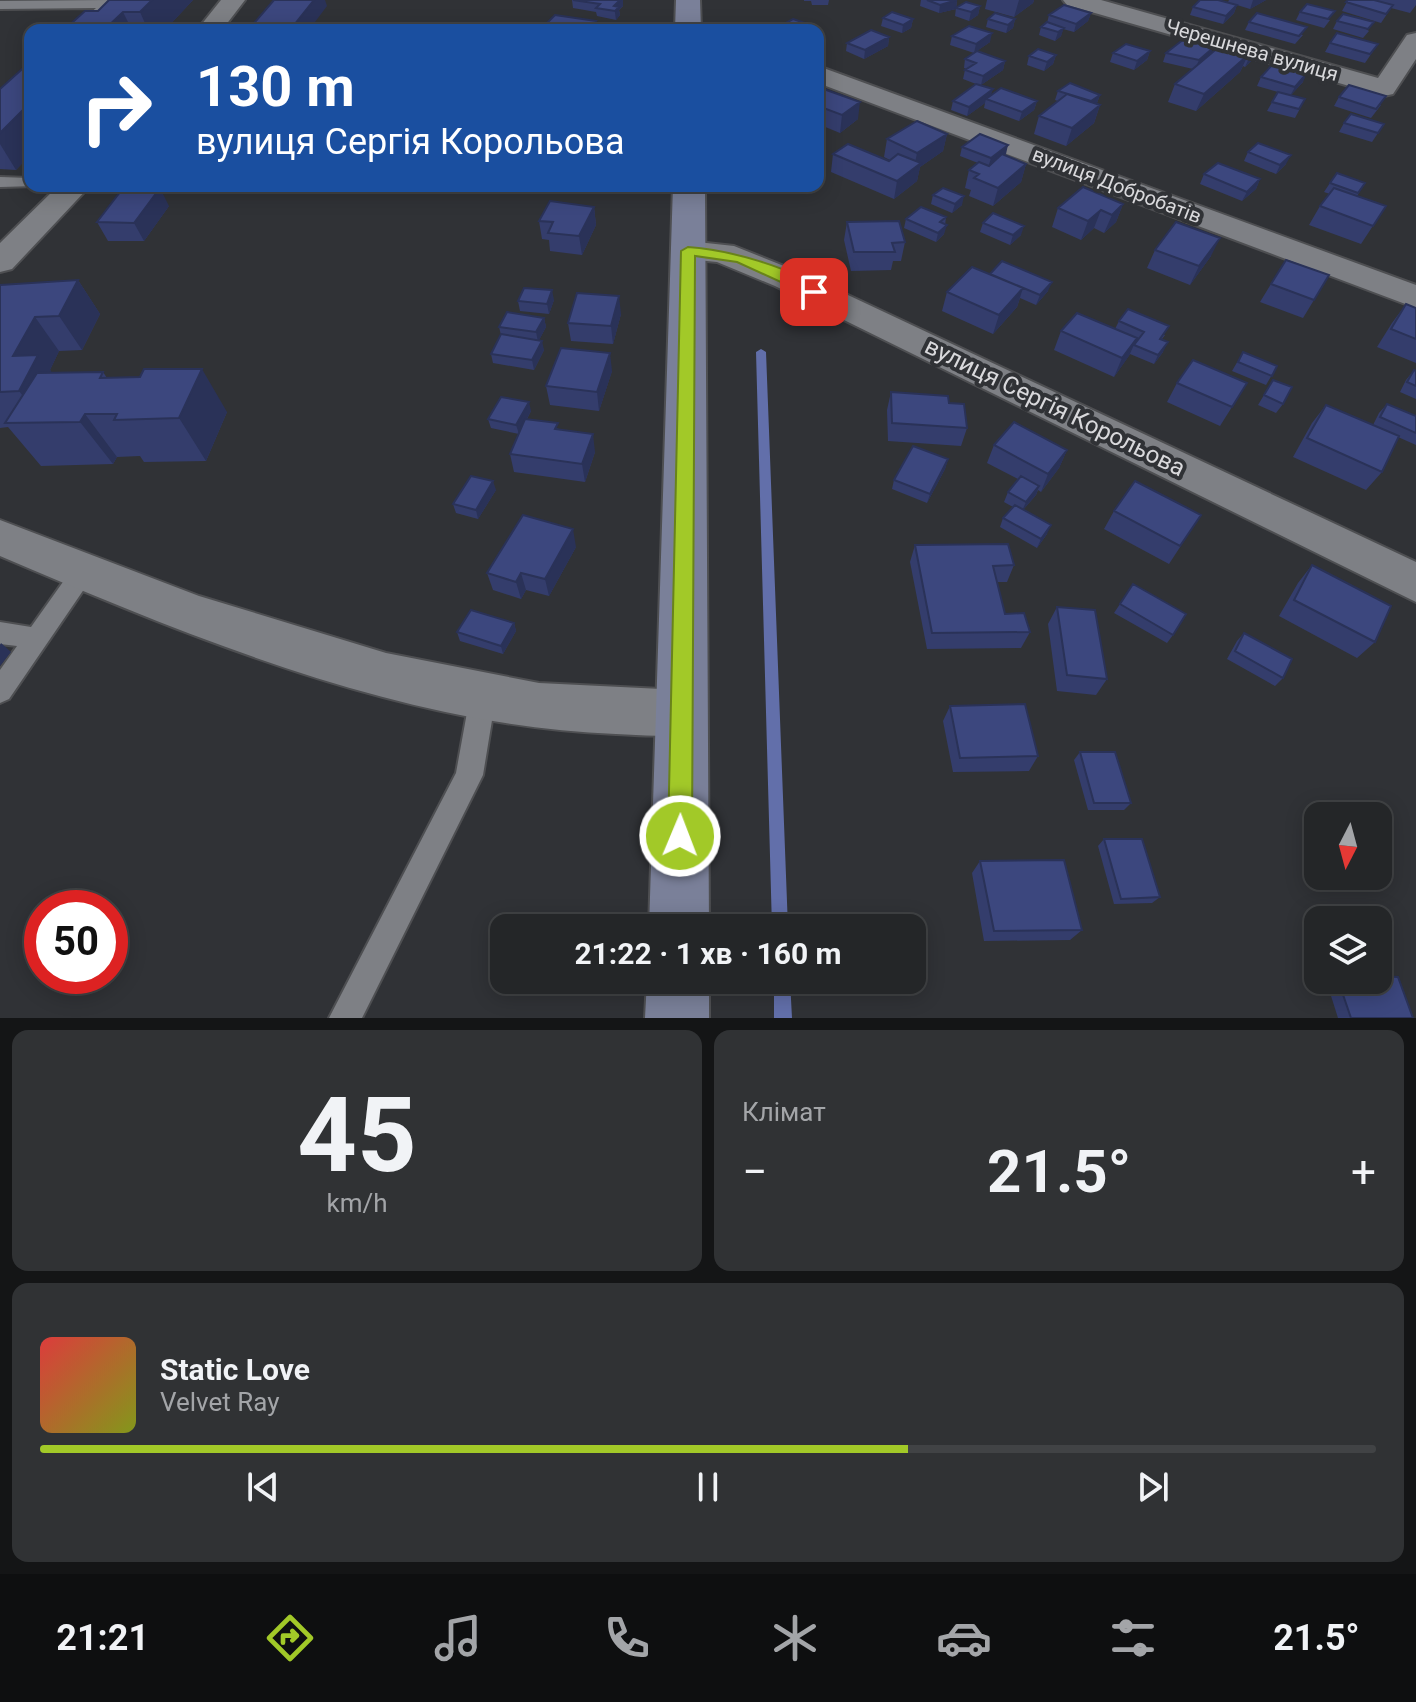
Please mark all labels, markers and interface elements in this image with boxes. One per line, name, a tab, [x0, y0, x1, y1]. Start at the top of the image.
street label: Черешнева вулиця	[1163, 14, 1341, 86]
text: 130 m	[196, 54, 355, 120]
icon: right	[64, 56, 168, 160]
text: вулиця Сергія Корольова	[196, 121, 625, 163]
street label: вулиця Добробатів	[1029, 142, 1205, 228]
pin	[780, 258, 848, 326]
icon: arrive	[792, 270, 836, 314]
street label: вулиця Сергія Корольова	[920, 332, 1190, 482]
position arrow	[638, 794, 722, 878]
north arrow	[1304, 802, 1392, 890]
map controls	[1304, 802, 1392, 994]
speed limit sign: 50	[24, 890, 128, 994]
button: layers	[1304, 906, 1392, 994]
text: 21:22 · 1 хв · 160 m	[574, 936, 842, 971]
text: 45	[297, 1075, 417, 1196]
text: Клімат	[742, 1097, 826, 1127]
text: 21.5°	[987, 1136, 1131, 1207]
text: −	[742, 1146, 767, 1198]
text: +	[1351, 1146, 1376, 1198]
text: km/h	[326, 1188, 388, 1218]
text: Static Love	[160, 1352, 310, 1387]
text: Velvet Ray	[160, 1387, 280, 1417]
icon: previous	[241, 1465, 285, 1509]
icon: pause	[686, 1465, 730, 1509]
icon: next	[1131, 1465, 1175, 1509]
icon: directions	[262, 1610, 318, 1666]
icon: music	[430, 1610, 486, 1666]
icon: phone	[599, 1610, 655, 1666]
icon: climate	[767, 1610, 823, 1666]
icon: car	[936, 1610, 992, 1666]
icon: filters	[1105, 1610, 1161, 1666]
text: 21:21	[56, 1617, 149, 1659]
text: 21.5°	[1273, 1617, 1360, 1659]

